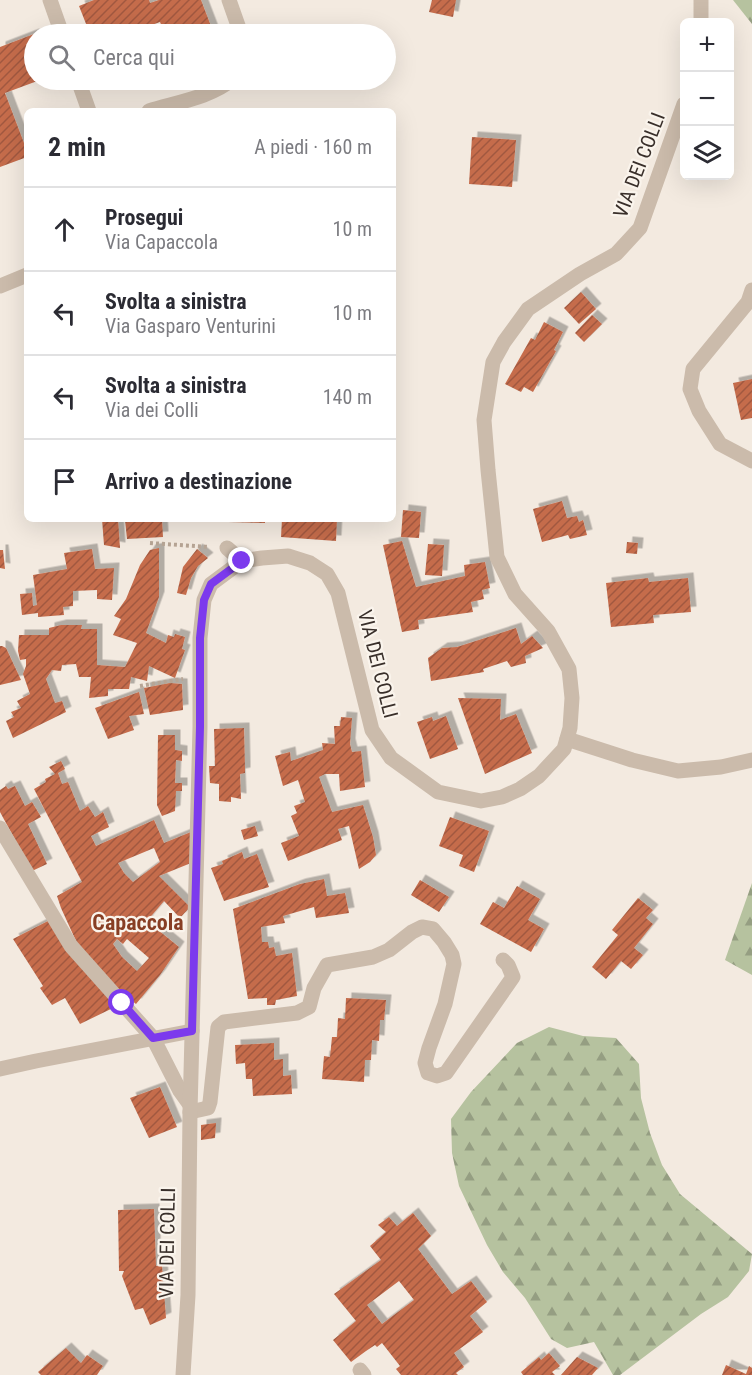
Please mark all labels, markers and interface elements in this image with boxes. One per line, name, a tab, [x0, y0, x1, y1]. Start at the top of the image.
map controls	[680, 18, 734, 180]
button: +	[680, 18, 734, 72]
search box	[24, 24, 396, 90]
icon: search	[45, 41, 78, 74]
text: Cerca qui	[93, 45, 175, 70]
button: −	[680, 72, 734, 126]
street label: VIA DEI COLLI	[608, 109, 670, 221]
button: layers	[680, 126, 734, 180]
text: 2 min	[48, 132, 106, 162]
text: A piedi · 160 m	[254, 135, 372, 159]
text: Prosegui	[105, 205, 183, 230]
icon: ahead	[48, 213, 81, 246]
text: 10 m	[333, 217, 372, 241]
text: Via Capaccola	[105, 230, 218, 254]
text: Svolta a sinistra	[105, 289, 247, 314]
icon: left	[48, 297, 81, 330]
text: 10 m	[333, 301, 372, 325]
text: Via Gasparo Venturini	[105, 314, 276, 338]
text: Svolta a sinistra	[105, 373, 247, 398]
icon: left	[48, 381, 81, 414]
text: 140 m	[323, 385, 372, 409]
text: Via dei Colli	[105, 398, 199, 422]
icon: arrive	[48, 465, 81, 498]
text: Arrivo a destinazione	[105, 469, 292, 494]
route end	[228, 547, 254, 573]
street label: VIA DEI COLLI	[353, 607, 403, 721]
district label: Capaccola	[92, 910, 184, 935]
route start	[108, 989, 134, 1015]
street label: VIA DEI COLLI	[154, 1187, 180, 1299]

